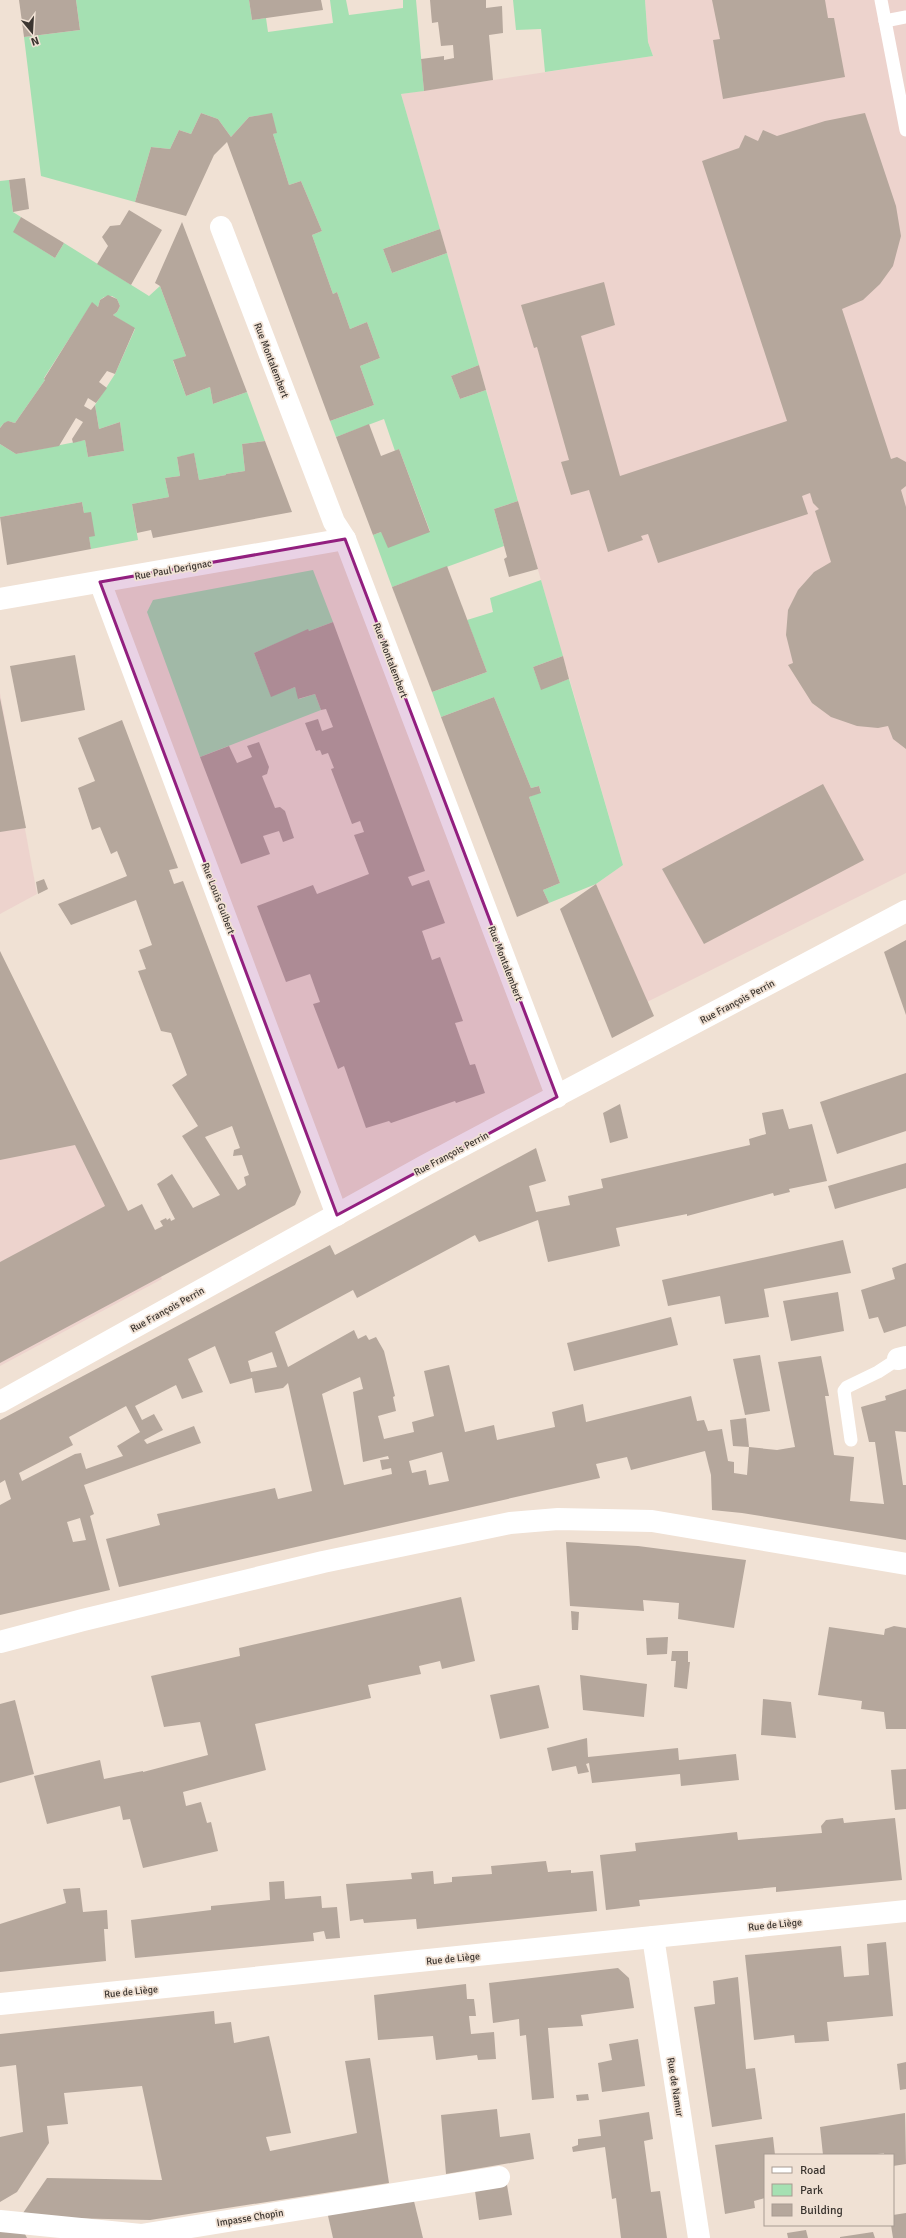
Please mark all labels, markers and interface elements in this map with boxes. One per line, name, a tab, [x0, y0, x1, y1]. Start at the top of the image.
north arrow	[12, 12, 52, 52]
text: N	[29, 34, 41, 48]
street label: Rue Montalembert	[251, 321, 291, 400]
street label: Rue Paul Derignac	[134, 557, 213, 583]
street label: Rue Montalembert	[370, 621, 410, 700]
street label: Rue Louis Guibert	[199, 861, 237, 936]
street label: Rue Montalembert	[485, 924, 525, 1003]
street label: Rue François Perrin	[698, 977, 777, 1027]
street label: Rue François Perrin	[412, 1129, 491, 1179]
street label: Rue François Perrin	[128, 1285, 207, 1335]
street label: Rue de Liège	[748, 1916, 803, 1934]
street label: Rue de Liège	[426, 1950, 481, 1968]
street label: Rue de Liège	[104, 1983, 159, 2001]
street label: Rue de Namur	[664, 2057, 686, 2118]
legend	[764, 2154, 894, 2226]
text: Road	[800, 2163, 826, 2178]
text: Park	[800, 2183, 823, 2198]
text: Building	[800, 2203, 843, 2218]
street label: Impasse Chopin	[216, 2207, 284, 2229]

